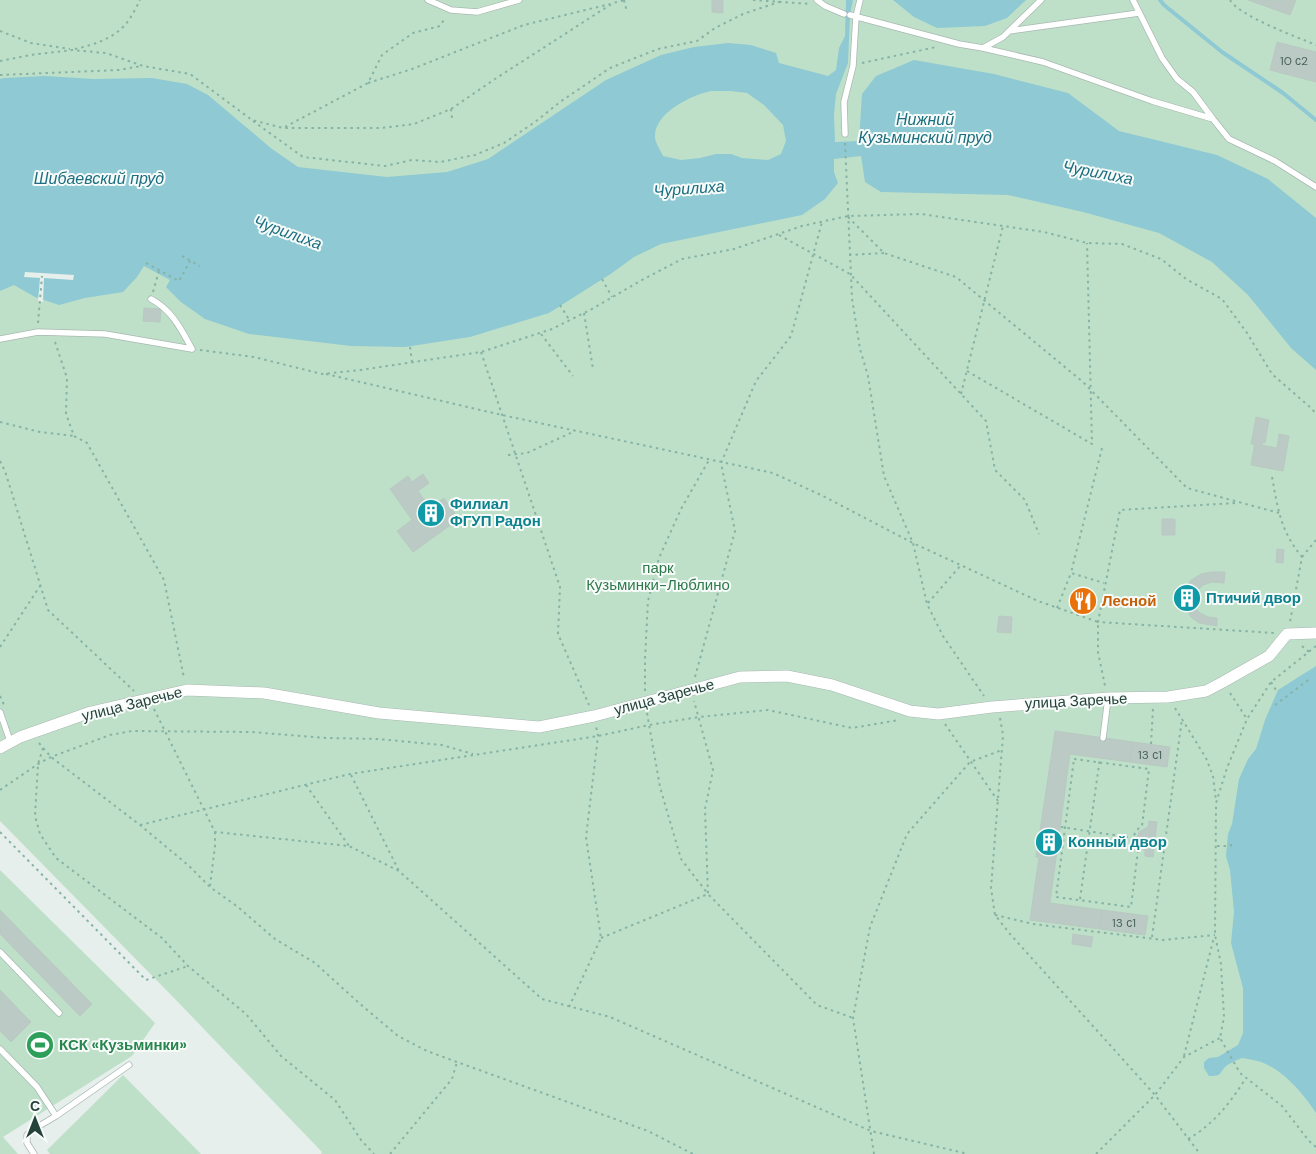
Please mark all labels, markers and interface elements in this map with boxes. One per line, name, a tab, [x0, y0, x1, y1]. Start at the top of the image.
house number: 10 с2	[1280, 53, 1308, 69]
water label: Нижний Кузьминский пруд	[858, 109, 992, 148]
water label: Чурилиха	[1061, 155, 1135, 190]
water label: Шибаевский пруд	[34, 168, 164, 189]
water label: Чурилиха	[653, 176, 725, 201]
water label: Чурилиха	[251, 210, 325, 255]
place label: Филиал ФГУП Радон	[450, 494, 541, 531]
building icon: Филиал ФГУП Радон	[416, 498, 446, 528]
park label: парк Кузьминки-Люблино	[586, 558, 730, 595]
building icon: Птичий двор	[1172, 583, 1202, 613]
restaurant icon: Лесной	[1068, 586, 1098, 616]
place label: Птичий двор	[1206, 588, 1301, 608]
place label: Лесной	[1102, 591, 1156, 611]
street label: улица Заречье	[612, 674, 716, 720]
street label: улица Заречье	[80, 682, 184, 726]
street label: улица Заречье	[1024, 688, 1128, 714]
house number: 13 с1	[1138, 747, 1162, 763]
building icon: Конный двор	[1034, 827, 1064, 857]
place label: Конный двор	[1068, 832, 1167, 852]
house number: 13 с1	[1112, 915, 1136, 931]
sports icon: КСК «Кузьминки»	[25, 1030, 55, 1060]
place label: КСК «Кузьминки»	[59, 1035, 187, 1055]
north arrow	[10, 1094, 60, 1144]
text: С	[30, 1097, 40, 1115]

